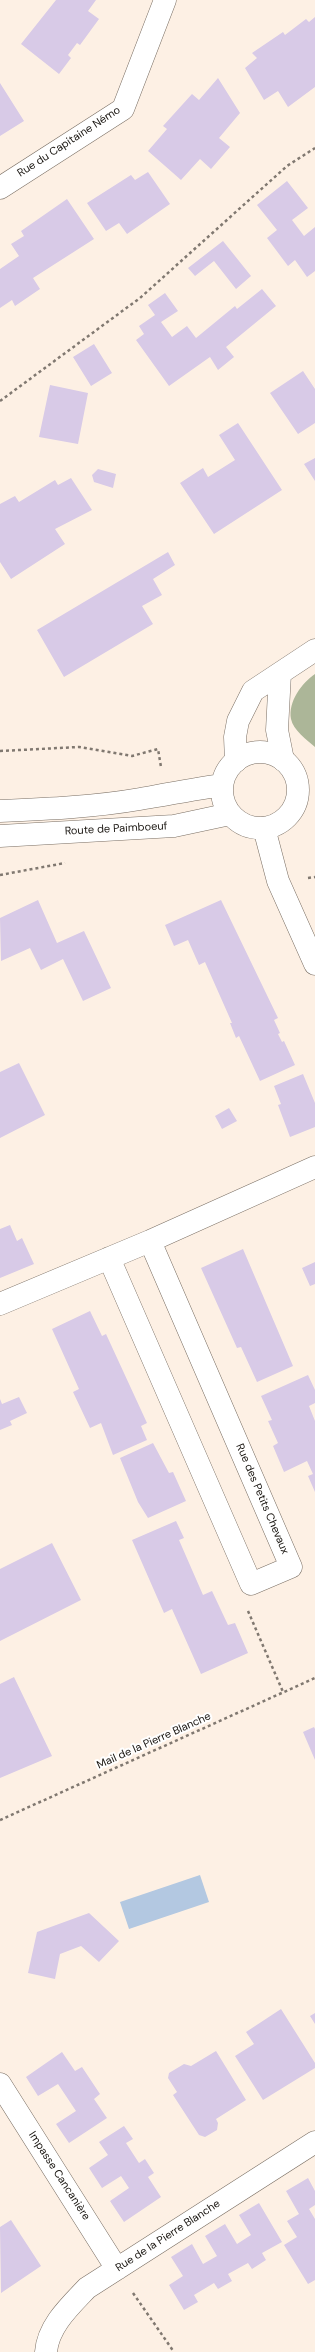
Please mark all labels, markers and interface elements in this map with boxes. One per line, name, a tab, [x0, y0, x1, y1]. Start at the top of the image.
street label: Rue du Capitaine Némo	[15, 104, 123, 180]
street label: Route de Paimboeuf	[64, 820, 168, 838]
street label: Rue des Petits Chevaux	[233, 1442, 291, 1556]
street label: Mail de la Pierre Blanche	[95, 1710, 213, 1772]
street label: Impasse Cancanière	[25, 2129, 93, 2223]
street label: Rue de la Pierre Blanche	[113, 2197, 223, 2275]

